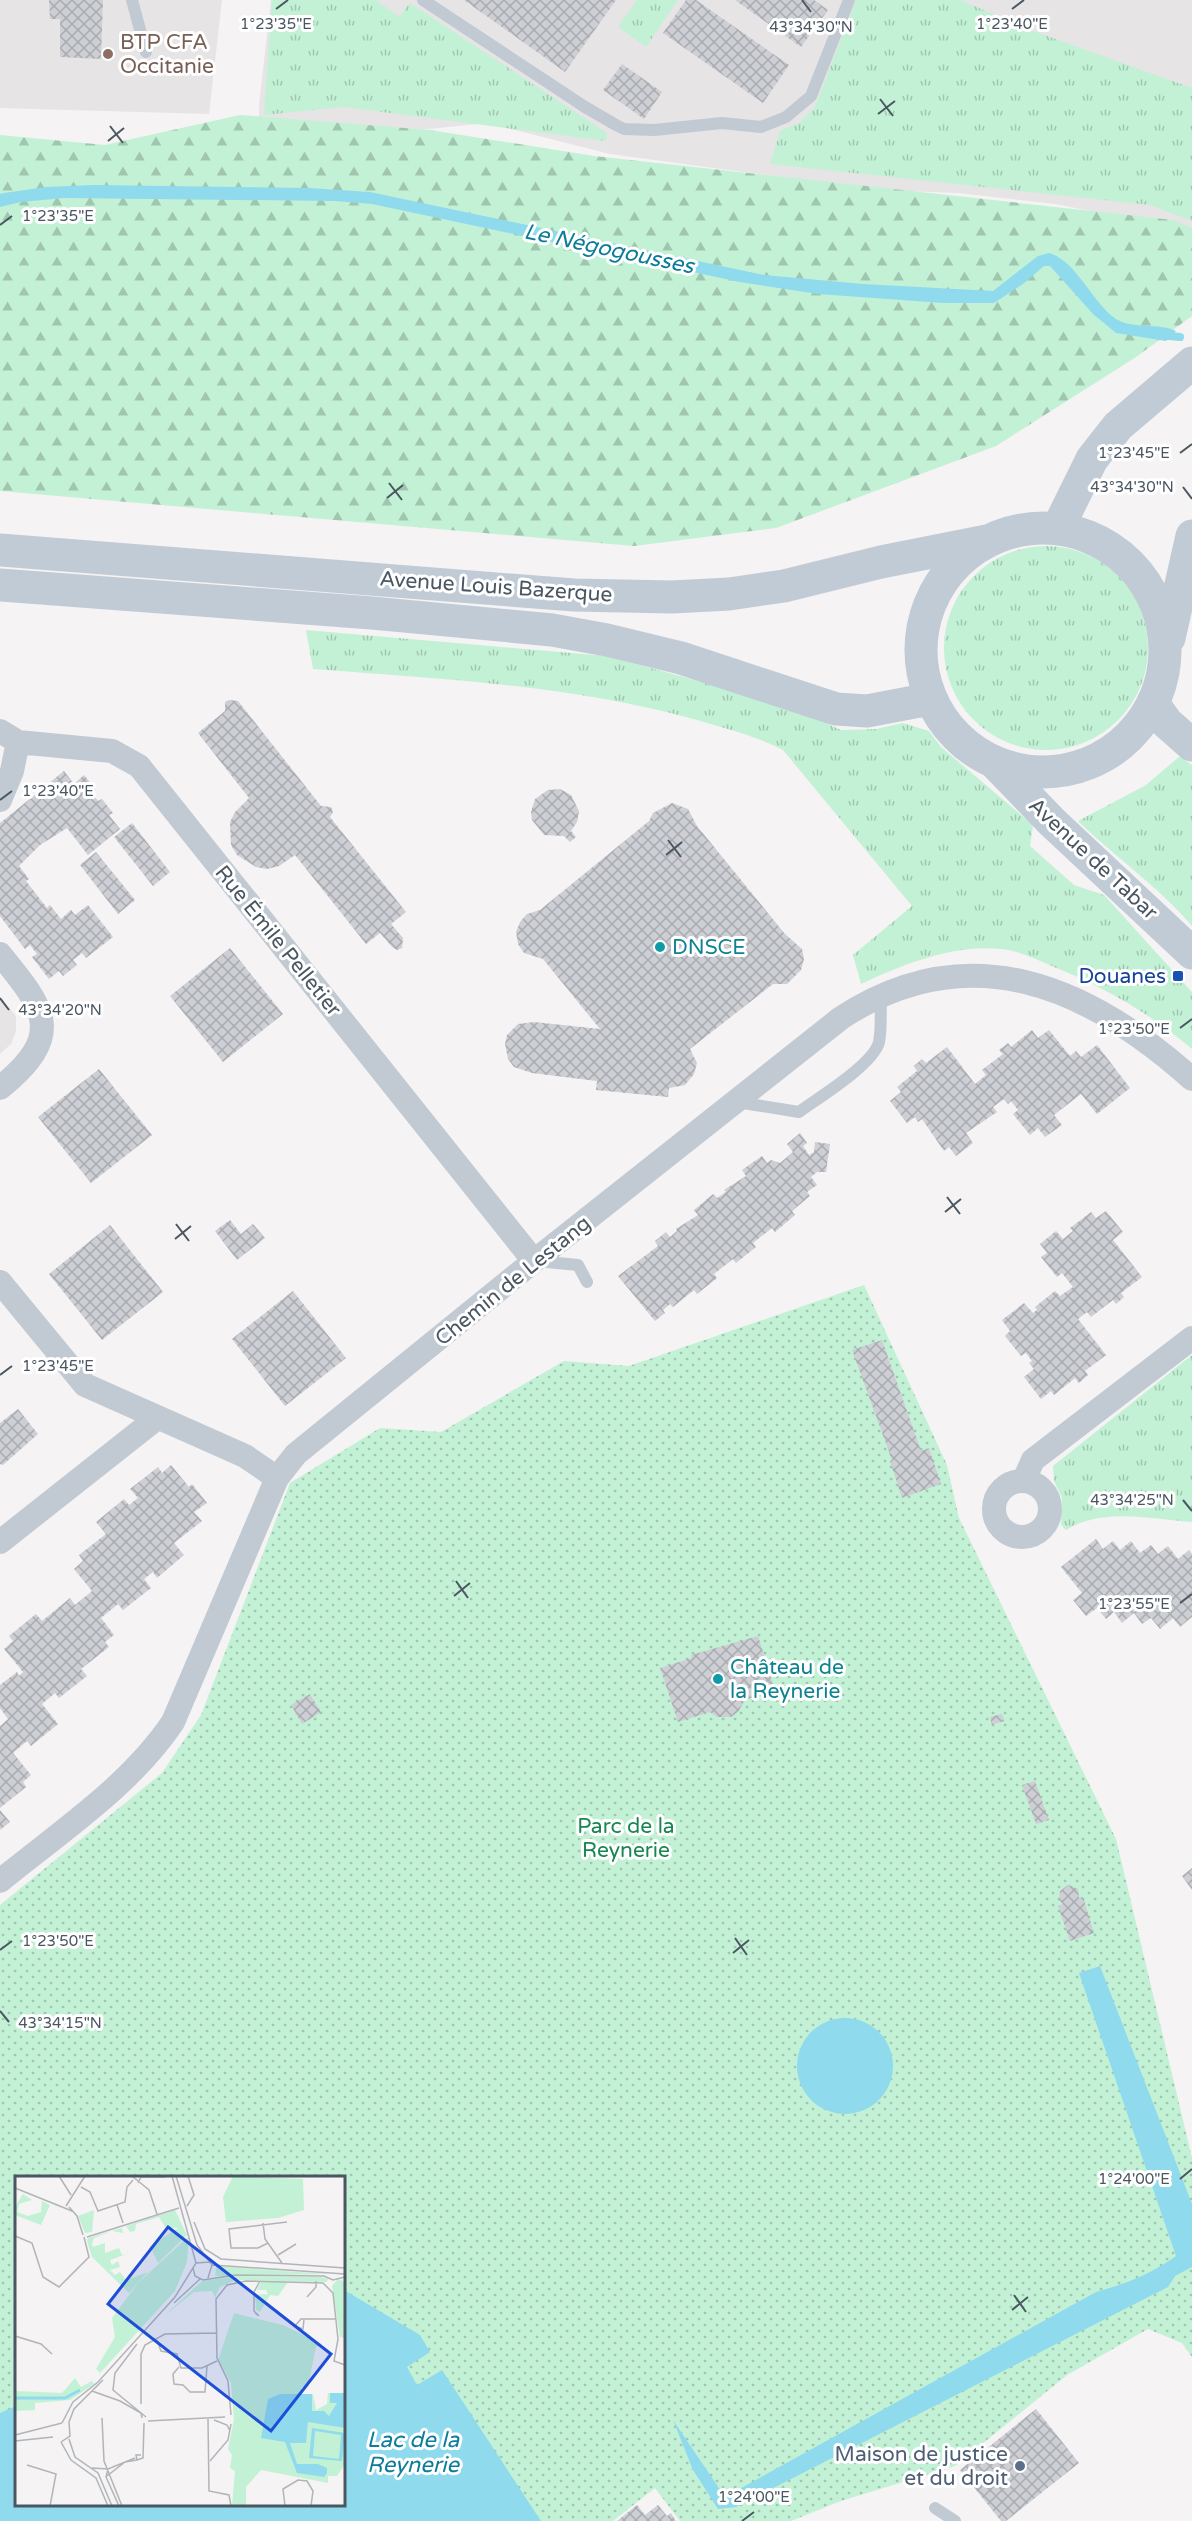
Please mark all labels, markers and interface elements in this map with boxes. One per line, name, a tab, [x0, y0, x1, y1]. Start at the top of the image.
text: 1°23'35"E	[240, 15, 312, 33]
text: 1°23'40"E	[976, 15, 1048, 33]
text: 43°34'30"N	[769, 18, 853, 36]
place label: BTP CFA Occitanie	[120, 30, 214, 79]
marker: BTP CFA Occitanie	[101, 47, 115, 61]
text: 1°23'35"E	[22, 207, 94, 225]
water label: Le Négogousses	[522, 218, 698, 280]
text: 1°23'45"E	[1098, 444, 1170, 462]
text: 43°34'30"N	[1090, 478, 1174, 496]
street label: Avenue Louis Bazerque	[379, 566, 613, 608]
text: 1°23'40"E	[22, 782, 94, 800]
street label: Avenue de Tabar	[1023, 793, 1163, 925]
street label: Rue Émile Pelletier	[210, 861, 346, 1021]
place label: DNSCE	[672, 935, 746, 960]
marker: DNSCE	[653, 940, 667, 954]
place label: Douanes	[1079, 964, 1166, 989]
marker: Douanes	[1171, 969, 1185, 983]
text: 43°34'20"N	[18, 1001, 102, 1019]
text: 1°23'50"E	[1098, 1020, 1170, 1038]
street label: Chemin de Lestang	[430, 1211, 596, 1351]
text: 1°23'45"E	[22, 1357, 94, 1375]
text: 43°34'25"N	[1090, 1491, 1174, 1509]
text: 1°23'55"E	[1098, 1595, 1170, 1613]
place label: Château de la Reynerie	[730, 1655, 844, 1704]
marker: Château de la Reynerie	[711, 1672, 725, 1686]
park label: Parc de la Reynerie	[577, 1814, 675, 1863]
text: 1°23'50"E	[22, 1932, 94, 1950]
text: 43°34'15"N	[18, 2014, 102, 2032]
text: 1°24'00"E	[1098, 2170, 1170, 2188]
inset map	[15, 2176, 345, 2506]
water label: Lac de la Reynerie	[367, 2427, 461, 2478]
place label: Maison de justice et du droit	[835, 2442, 1008, 2491]
marker: Maison de justice et du droit	[1013, 2459, 1027, 2473]
text: 1°24'00"E	[718, 2488, 790, 2506]

